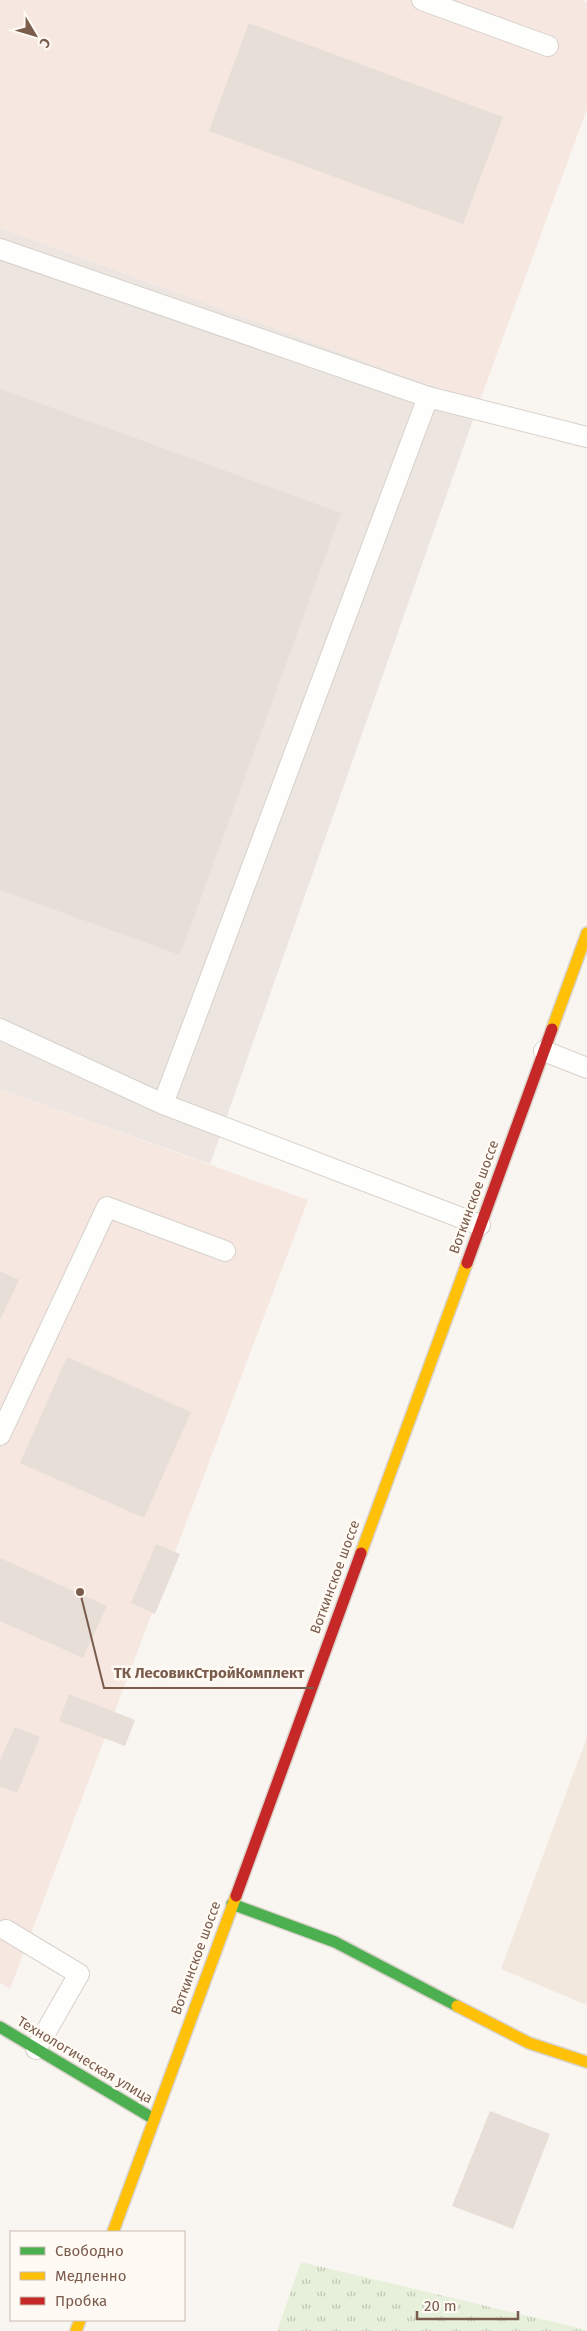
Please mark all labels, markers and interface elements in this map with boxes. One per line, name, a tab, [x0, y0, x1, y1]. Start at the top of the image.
north arrow	[10, 10, 60, 60]
text: С	[36, 34, 54, 51]
street label: Воткинское шоссе	[446, 1138, 502, 1256]
street label: Воткинское шоссе	[307, 1518, 363, 1636]
callout: ТК ЛесовикСтройКомплект	[104, 1658, 314, 1688]
text: ТК ЛесовикСтройКомплект	[114, 1664, 305, 1682]
street label: Воткинское шоссе	[168, 1899, 224, 2017]
street label: Технологическая улица	[14, 2013, 156, 2107]
legend	[10, 2231, 185, 2321]
text: Свободно	[55, 2242, 124, 2260]
text: Медленно	[55, 2267, 127, 2285]
scale bar	[417, 2288, 518, 2320]
text: Пробка	[55, 2292, 107, 2310]
text: 20 m	[424, 2297, 457, 2315]

